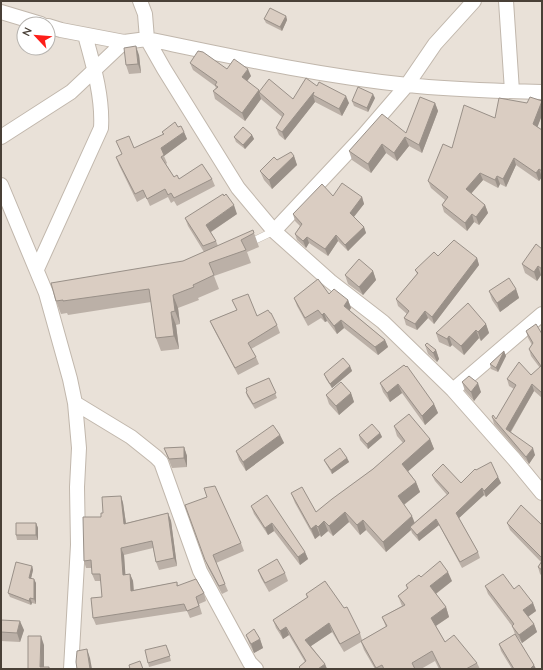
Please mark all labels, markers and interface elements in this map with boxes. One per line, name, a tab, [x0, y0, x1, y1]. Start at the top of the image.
north arrow	[16, 16, 56, 56]
text: N	[19, 25, 35, 38]

